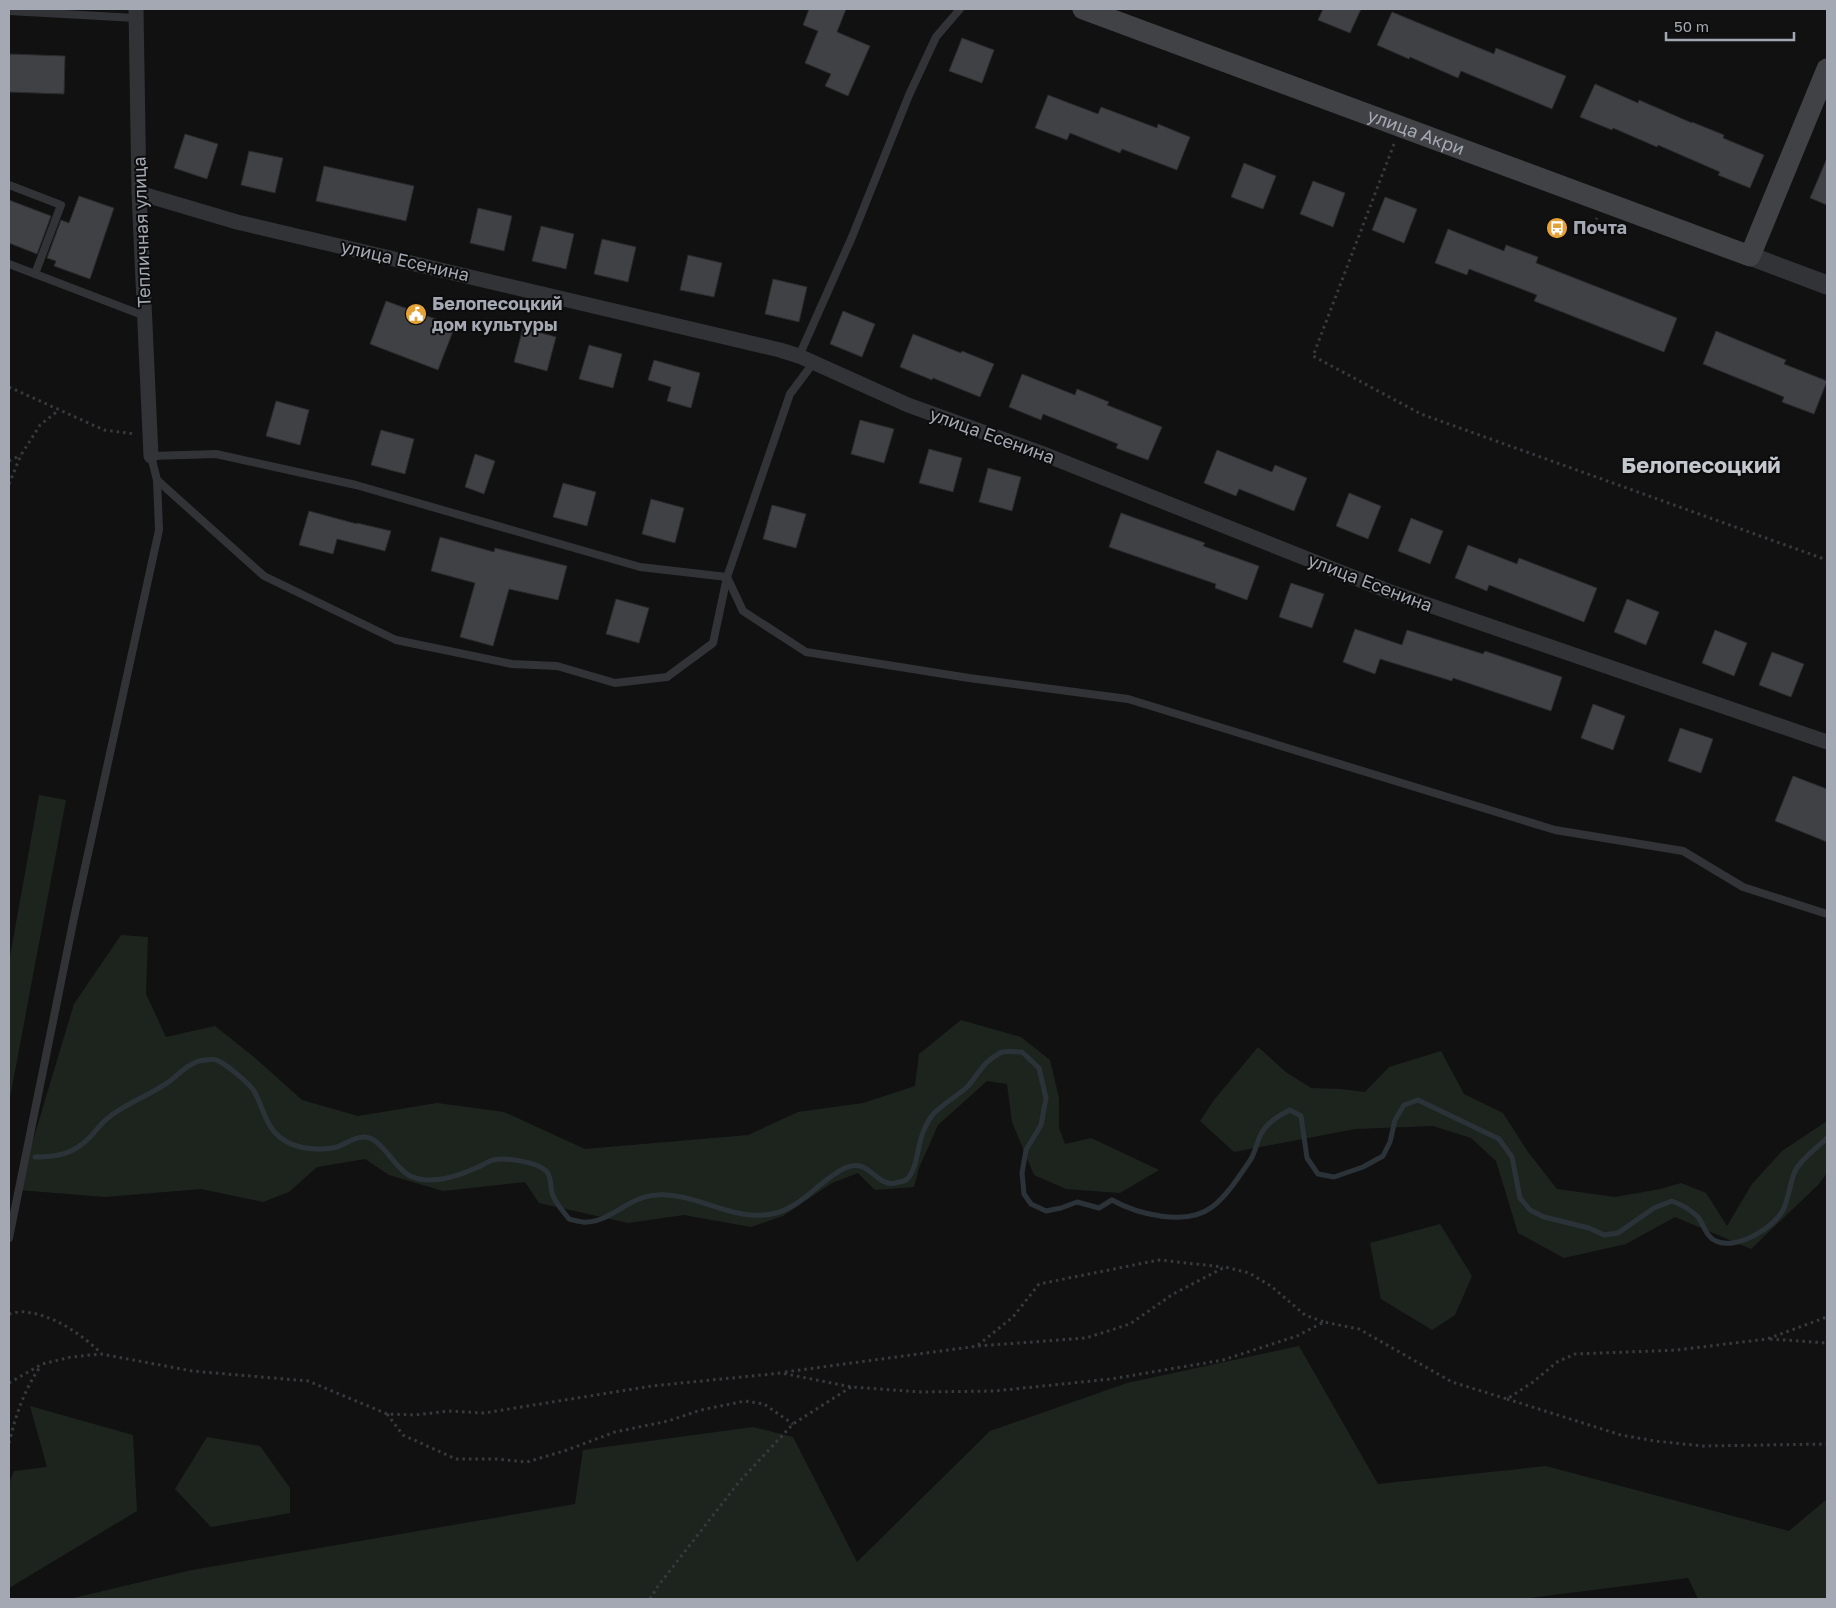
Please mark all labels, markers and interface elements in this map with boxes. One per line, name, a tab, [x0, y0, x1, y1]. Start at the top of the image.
scale bar	[1666, 10, 1794, 42]
text: 50 m	[1674, 17, 1709, 35]
street label: улица Акри	[1365, 103, 1468, 159]
street label: Тепличная улица	[127, 156, 155, 308]
bus stop icon: Почта	[1545, 216, 1569, 240]
place label: Почта	[1573, 216, 1627, 238]
street label: улица Есенина	[339, 235, 472, 286]
place label: Белопесоцкий дом культуры	[432, 292, 563, 335]
public building icon: Белопесоцкий дом культуры	[404, 302, 428, 326]
street label: улица Есенина	[927, 402, 1058, 468]
district label: Белопесоцкий	[1621, 451, 1781, 478]
street label: улица Есенина	[1305, 548, 1436, 616]

